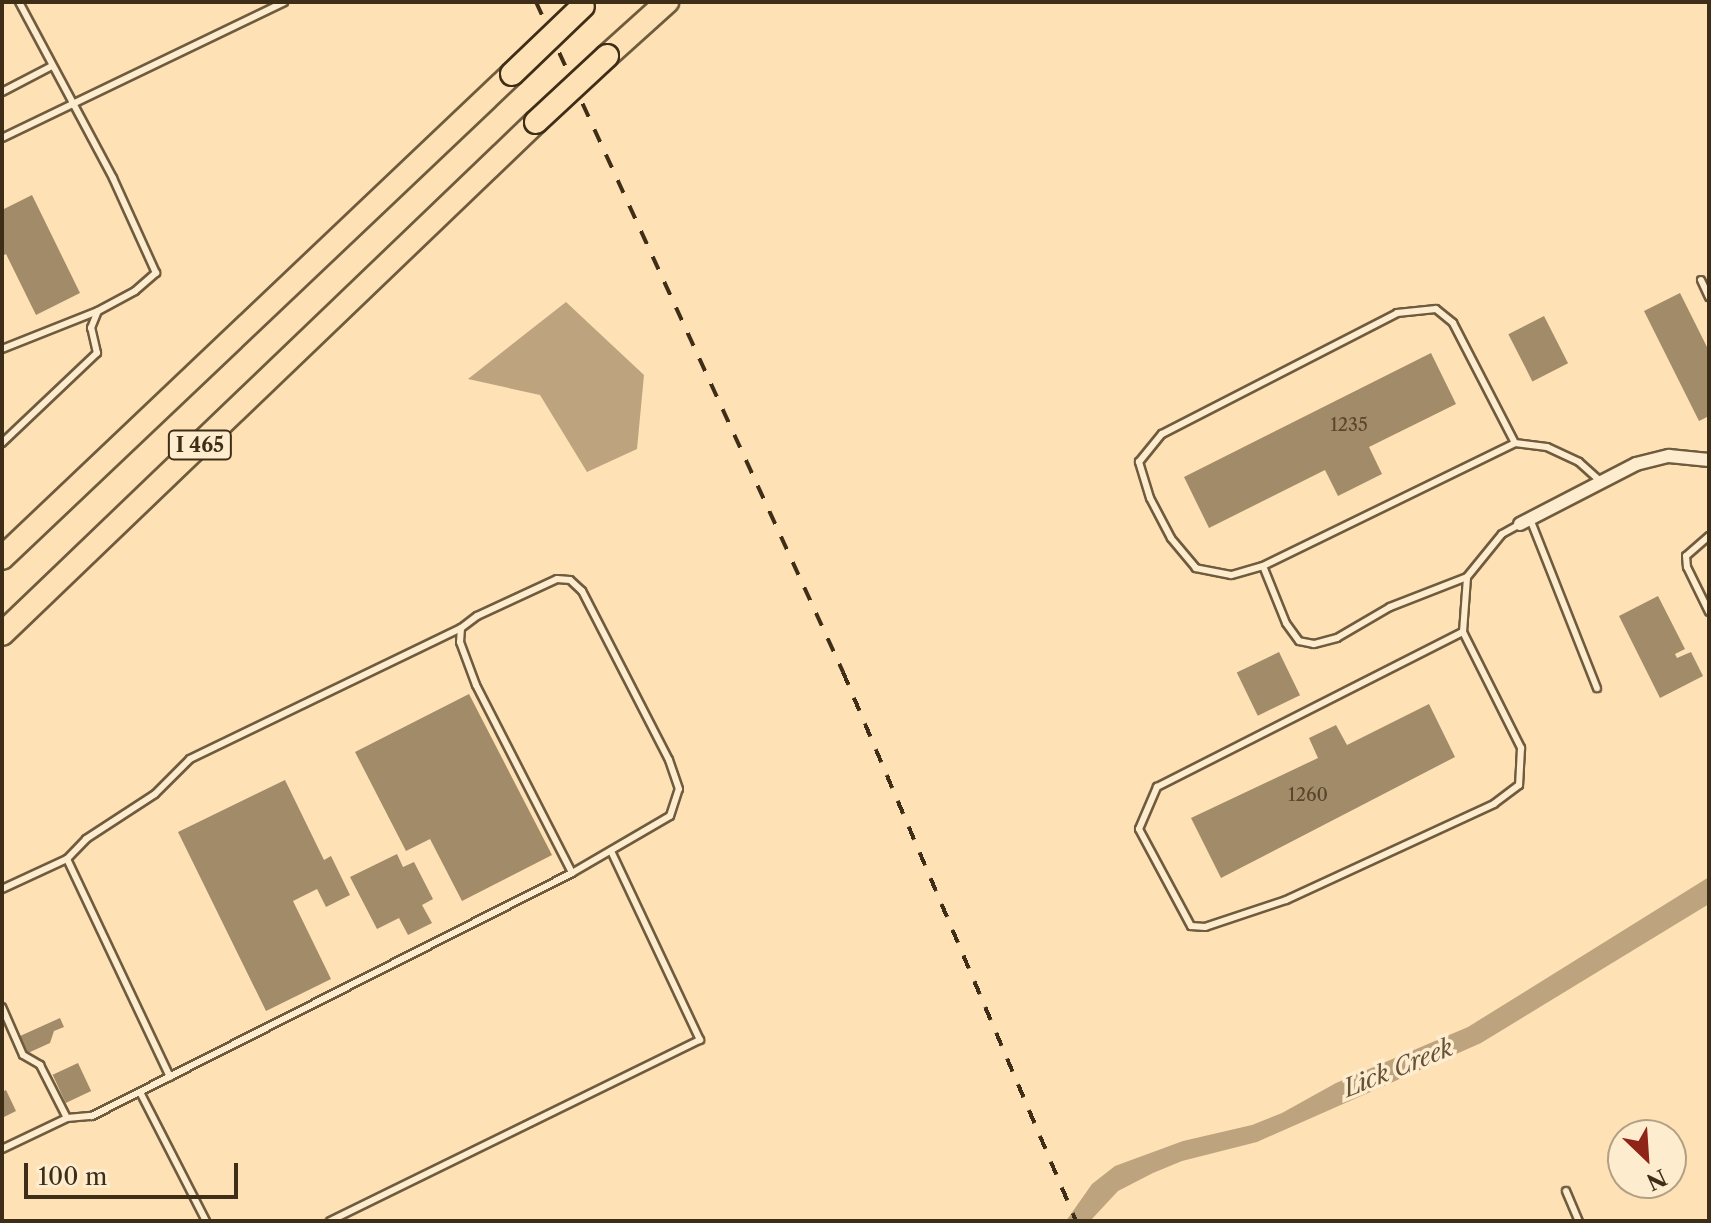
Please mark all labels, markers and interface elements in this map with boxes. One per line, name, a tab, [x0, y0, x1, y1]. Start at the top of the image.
house number: 1235	[1330, 414, 1368, 436]
road number: I 465	[166, 429, 234, 461]
house number: 1260	[1288, 784, 1328, 806]
water label: Lick Creek	[1339, 1033, 1457, 1103]
north arrow	[1607, 1119, 1687, 1199]
scale bar	[28, 1147, 242, 1197]
text: 100 m	[38, 1162, 107, 1191]
text: N	[1642, 1163, 1671, 1196]

